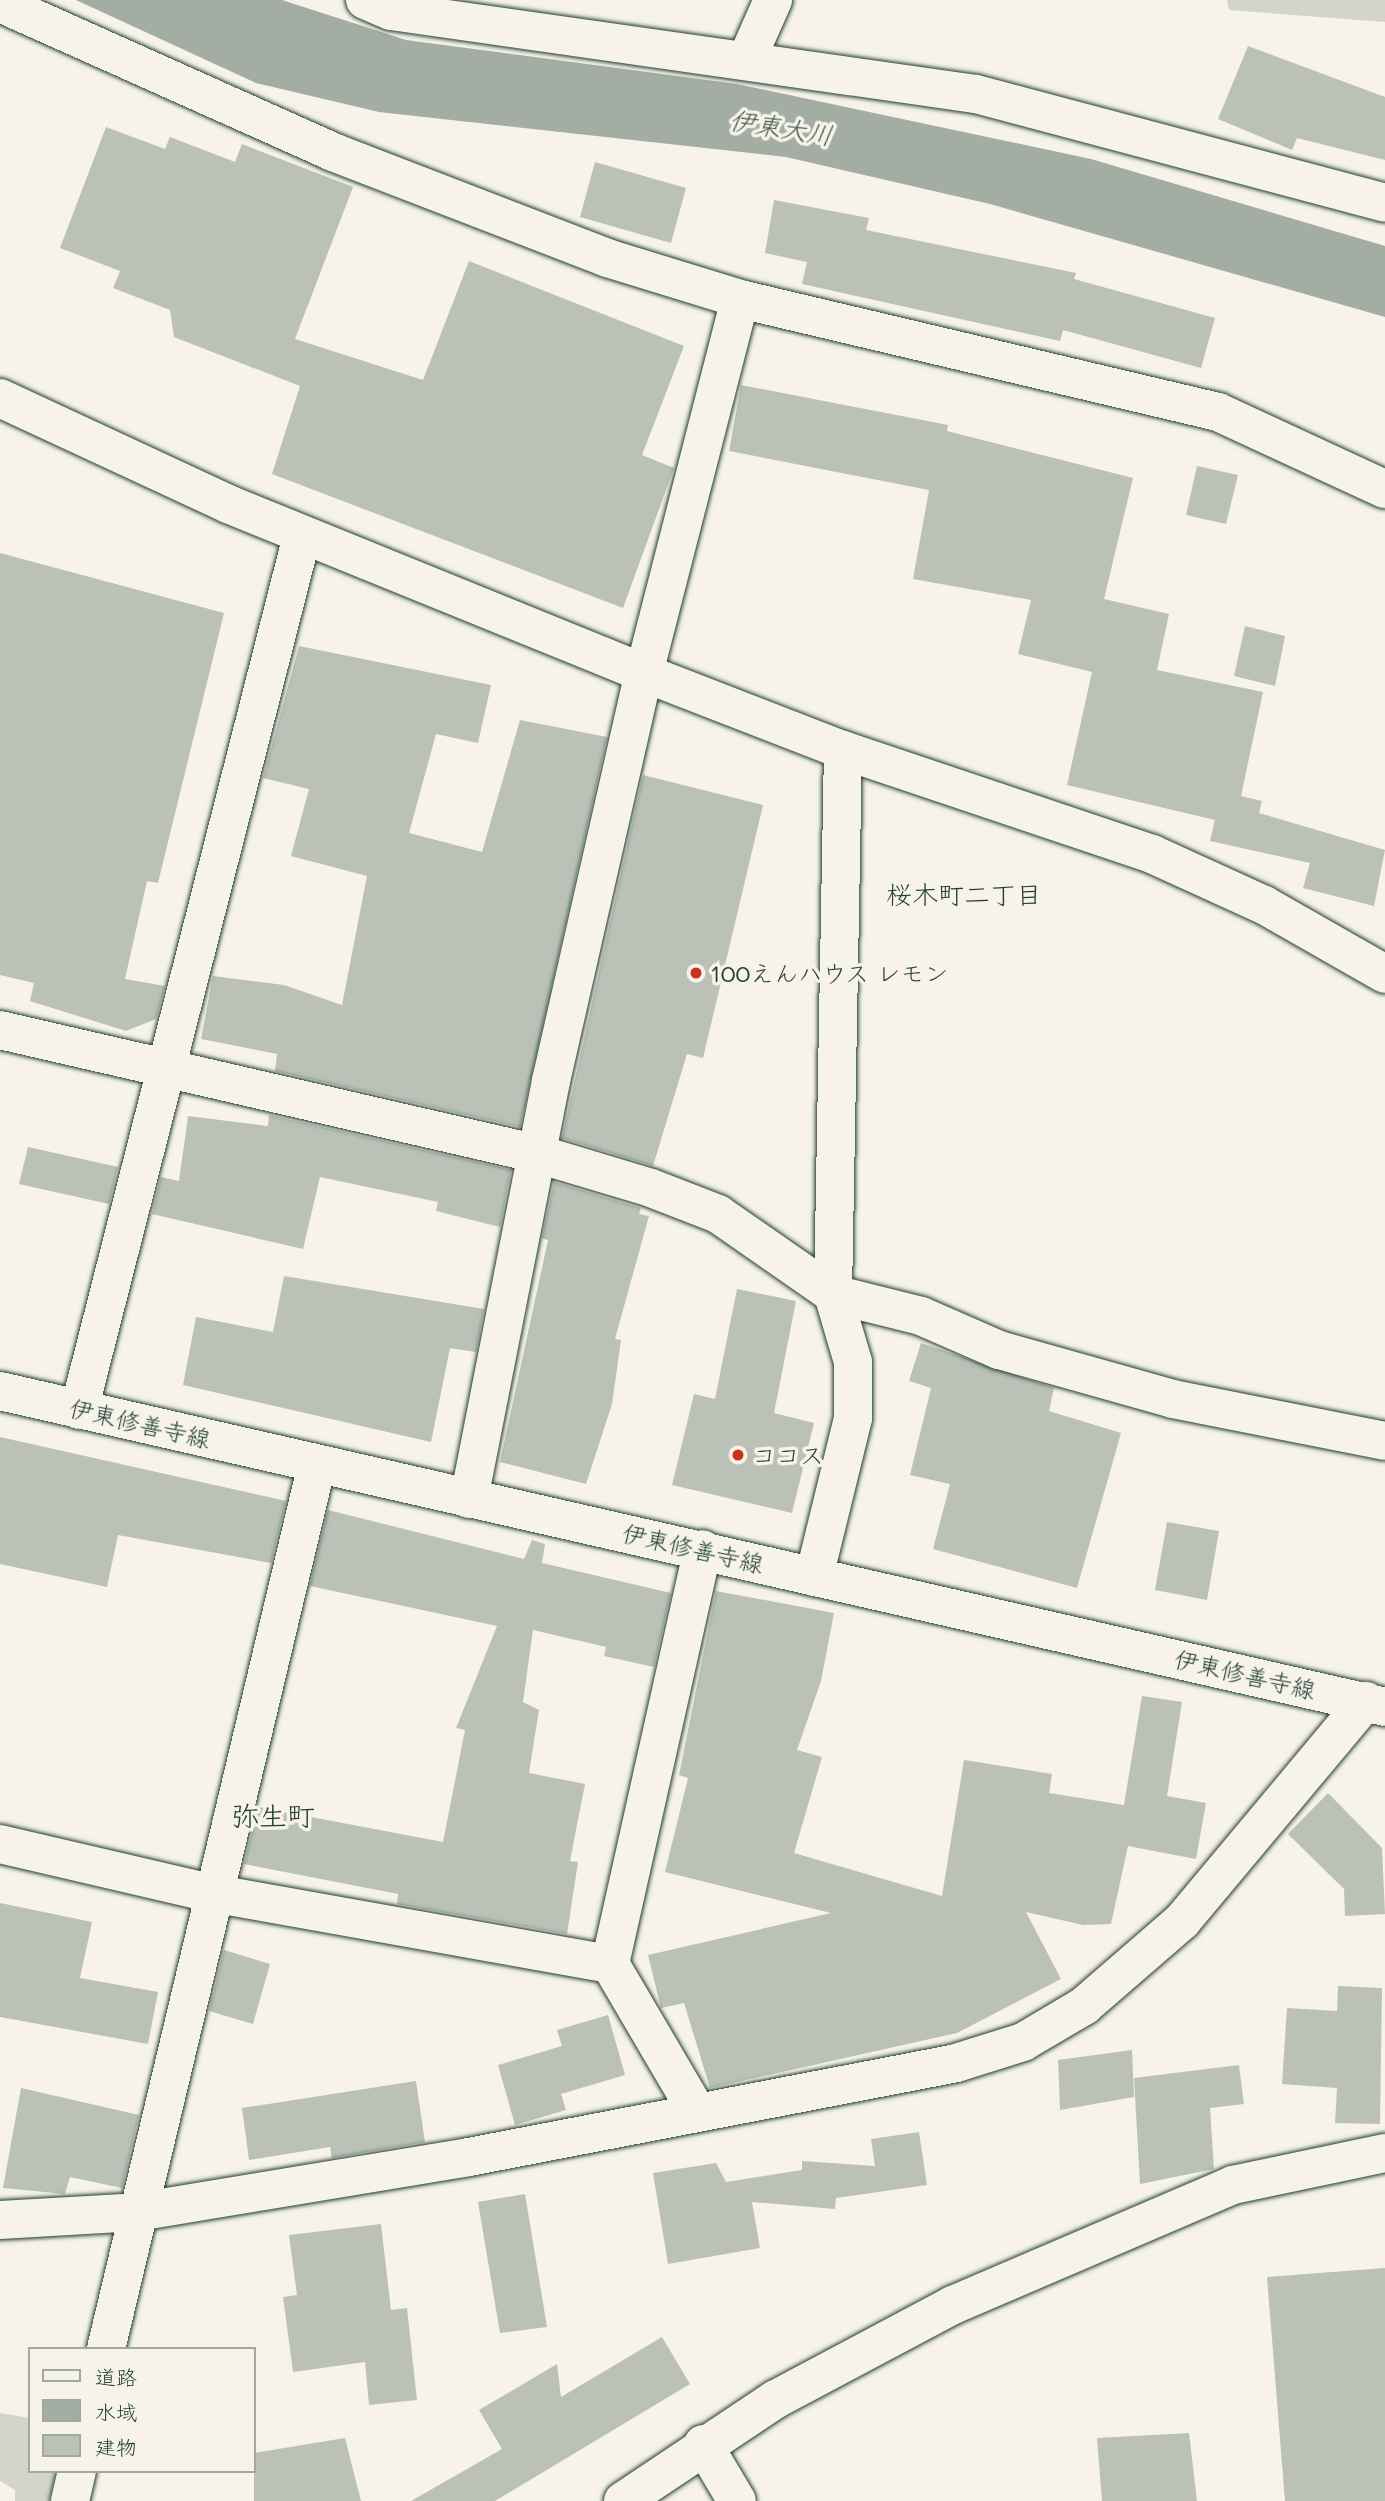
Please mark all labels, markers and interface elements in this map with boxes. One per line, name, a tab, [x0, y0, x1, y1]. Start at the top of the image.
water label: 伊東大川	[727, 104, 835, 152]
district label: 桜木町二丁目	[886, 879, 1042, 911]
place label: 100えんハウス レモン	[710, 959, 950, 987]
marker: 100えんハウス レモン	[688, 965, 704, 981]
street label: 伊東修善寺線	[67, 1393, 213, 1453]
place label: ココス	[752, 1441, 824, 1469]
marker: ココス	[730, 1447, 746, 1463]
street label: 伊東修善寺線	[620, 1518, 766, 1578]
street label: 伊東修善寺線	[1172, 1644, 1318, 1704]
district label: 弥生町	[231, 1798, 315, 1832]
legend	[28, 2347, 256, 2473]
text: 道路	[95, 2363, 137, 2390]
text: 水域	[95, 2398, 137, 2425]
text: 建物	[95, 2433, 137, 2460]

